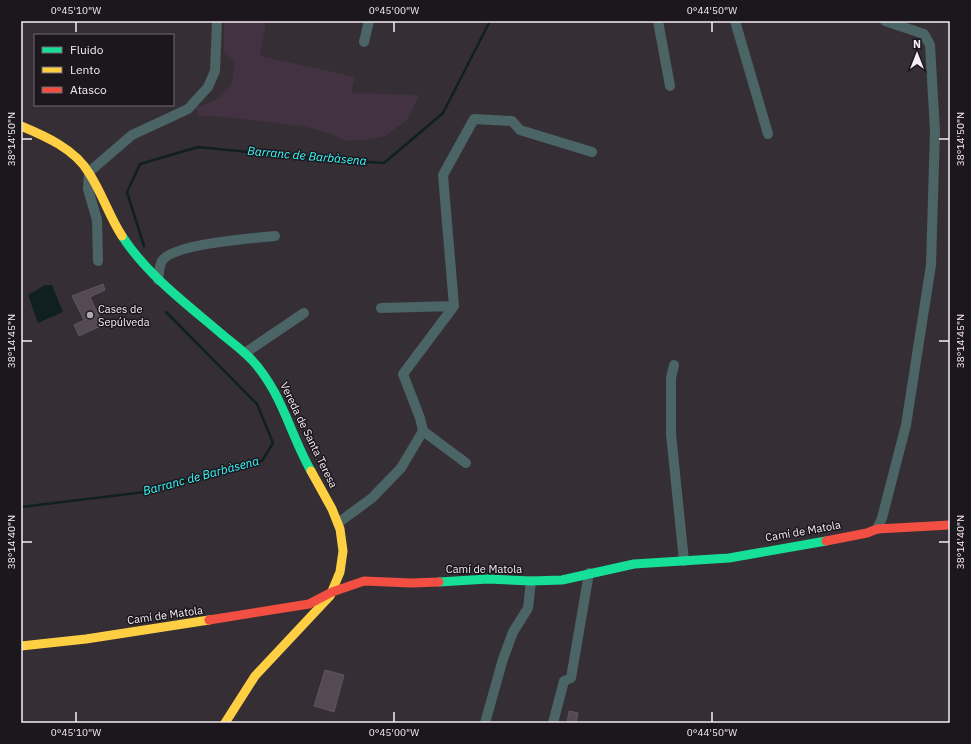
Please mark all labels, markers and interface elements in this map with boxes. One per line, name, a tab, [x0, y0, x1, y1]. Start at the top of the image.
text: 0°45'10"W	[51, 4, 101, 17]
text: 0°45'00"W	[369, 4, 419, 17]
text: 0°44'50"W	[687, 4, 737, 17]
legend	[34, 34, 174, 106]
north arrow	[897, 34, 937, 74]
text: N	[913, 37, 921, 51]
text: Fluido	[70, 42, 104, 57]
text: Lento	[70, 62, 100, 77]
text: Atasco	[70, 82, 107, 97]
text: 38°14'50"N	[5, 112, 18, 166]
text: 38°14'50"N	[954, 112, 967, 166]
water label: Barranc de Barbàsena	[247, 143, 367, 168]
place label: Cases de Sepúlveda	[98, 302, 150, 329]
marker: Cases de Sepúlveda	[85, 310, 95, 320]
text: 38°14'45"N	[5, 314, 18, 368]
text: 38°14'45"N	[954, 314, 967, 368]
street label: Vereda de Santa Teresa	[277, 380, 341, 490]
water label: Barranc de Barbàsena	[141, 453, 261, 498]
text: 38°14'40"N	[5, 515, 18, 569]
text: 38°14'40"N	[954, 515, 967, 569]
street label: Camí de Matola	[764, 517, 842, 545]
street label: Camí de Matola	[446, 562, 522, 576]
street label: Camí de Matola	[126, 603, 204, 627]
text: 0°45'10"W	[51, 726, 101, 739]
text: 0°45'00"W	[369, 726, 419, 739]
text: 0°44'50"W	[687, 726, 737, 739]

